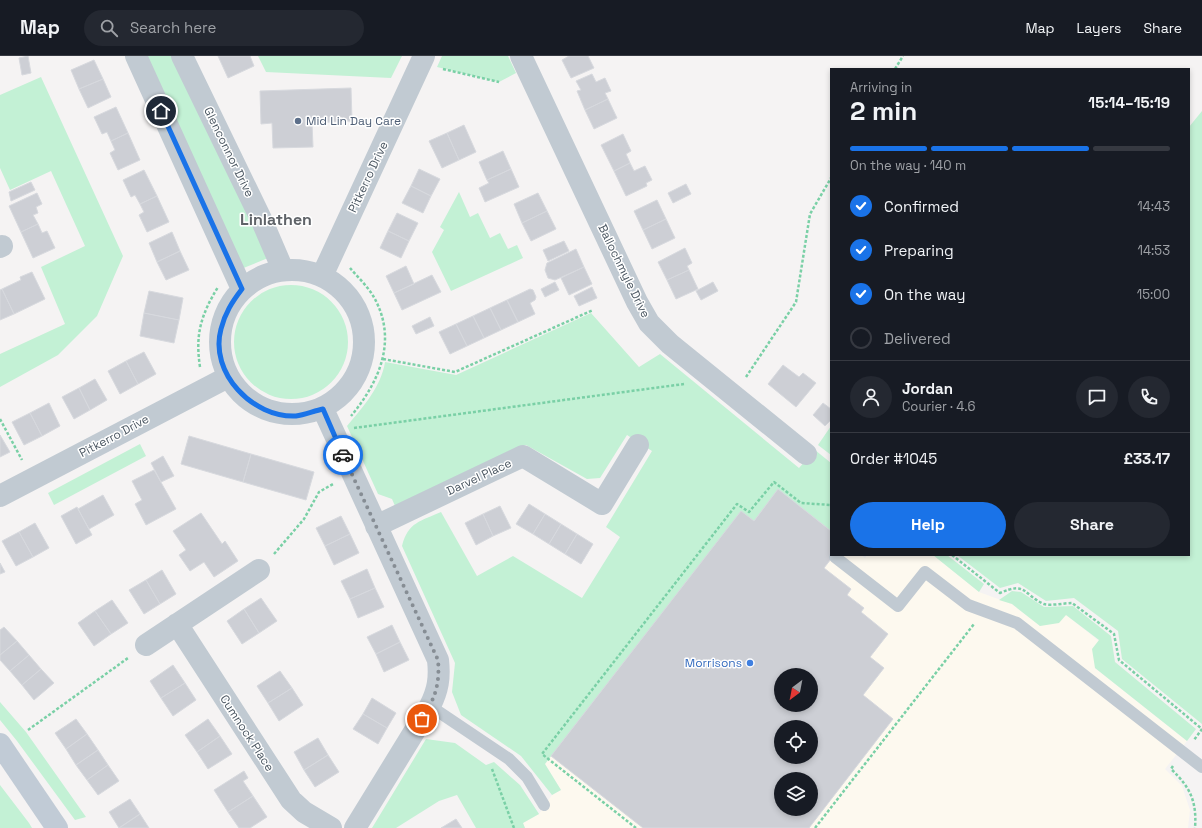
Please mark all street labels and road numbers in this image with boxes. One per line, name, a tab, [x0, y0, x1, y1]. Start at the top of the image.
street label: Glenconnor Drive	[200, 104, 258, 200]
street label: Pitkerro Drive	[344, 139, 392, 215]
street label: Ballochmyle Drive	[594, 222, 654, 320]
street label: Pitkerro Drive	[76, 411, 152, 461]
street label: Darvel Place	[444, 455, 514, 499]
street label: Cumnock Place	[216, 692, 278, 774]

